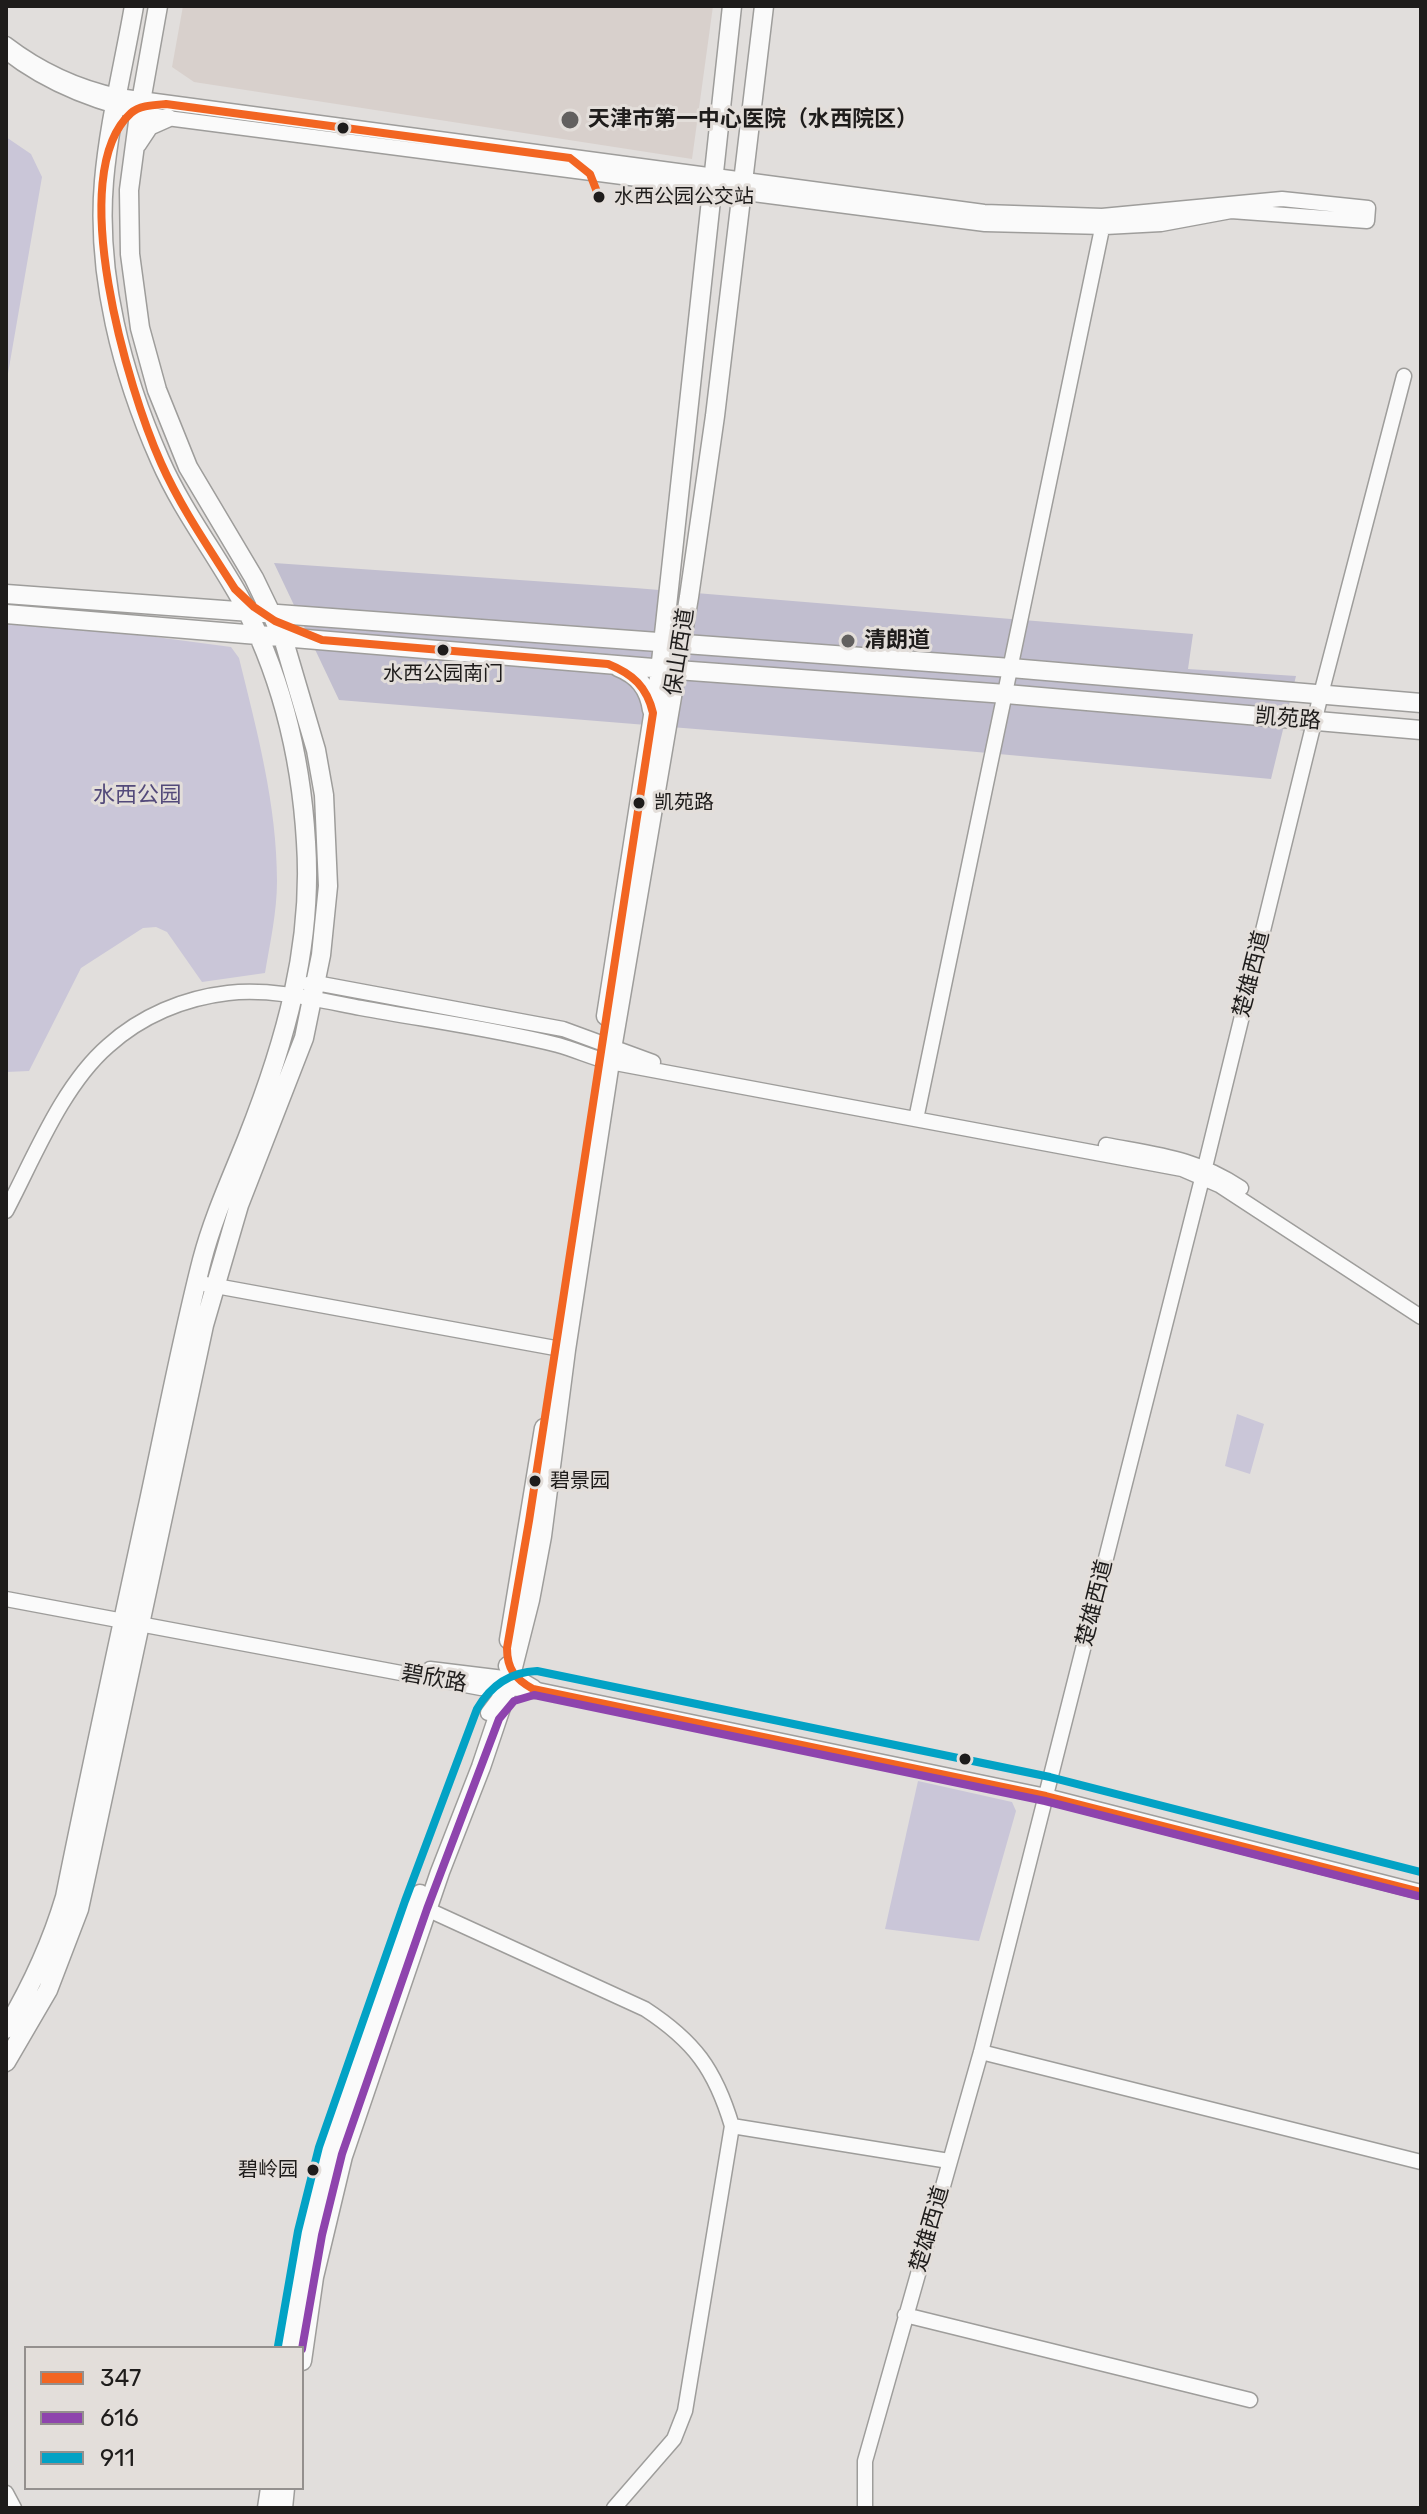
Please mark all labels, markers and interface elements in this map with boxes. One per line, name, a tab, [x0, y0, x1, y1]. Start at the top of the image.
place label: 天津市第一中心医院（水西院区）	[588, 107, 918, 133]
marker: 天津市第一中心医院（水西院区）	[559, 109, 581, 131]
unlabelled marker	[335, 120, 351, 136]
place label: 水西公园公交站	[614, 185, 754, 209]
marker: 水西公园公交站	[591, 189, 607, 205]
street label: 保山西道	[660, 606, 700, 698]
place label: 清朗道	[864, 628, 930, 654]
marker: 清朗道	[839, 632, 857, 650]
marker: 水西公园南门	[435, 642, 451, 658]
place label: 水西公园南门	[383, 662, 503, 686]
street label: 凯苑路	[1254, 703, 1322, 735]
park label: 水西公园	[93, 783, 181, 809]
place label: 凯苑路	[654, 791, 714, 815]
marker: 凯苑路	[631, 795, 647, 811]
street label: 楚雄西道	[1229, 928, 1275, 1020]
place label: 碧景园	[550, 1469, 610, 1493]
marker: 碧景园	[527, 1473, 543, 1489]
street label: 楚雄西道	[1072, 1557, 1118, 1649]
street label: 碧欣路	[399, 1660, 469, 1698]
unlabelled marker	[957, 1751, 973, 1767]
place label: 碧岭园	[238, 2158, 298, 2182]
marker: 碧岭园	[305, 2162, 321, 2178]
street label: 楚雄西道	[905, 2183, 955, 2275]
legend	[24, 2346, 304, 2490]
text: 347	[100, 2364, 141, 2392]
text: 616	[100, 2404, 139, 2432]
text: 911	[100, 2444, 135, 2472]

